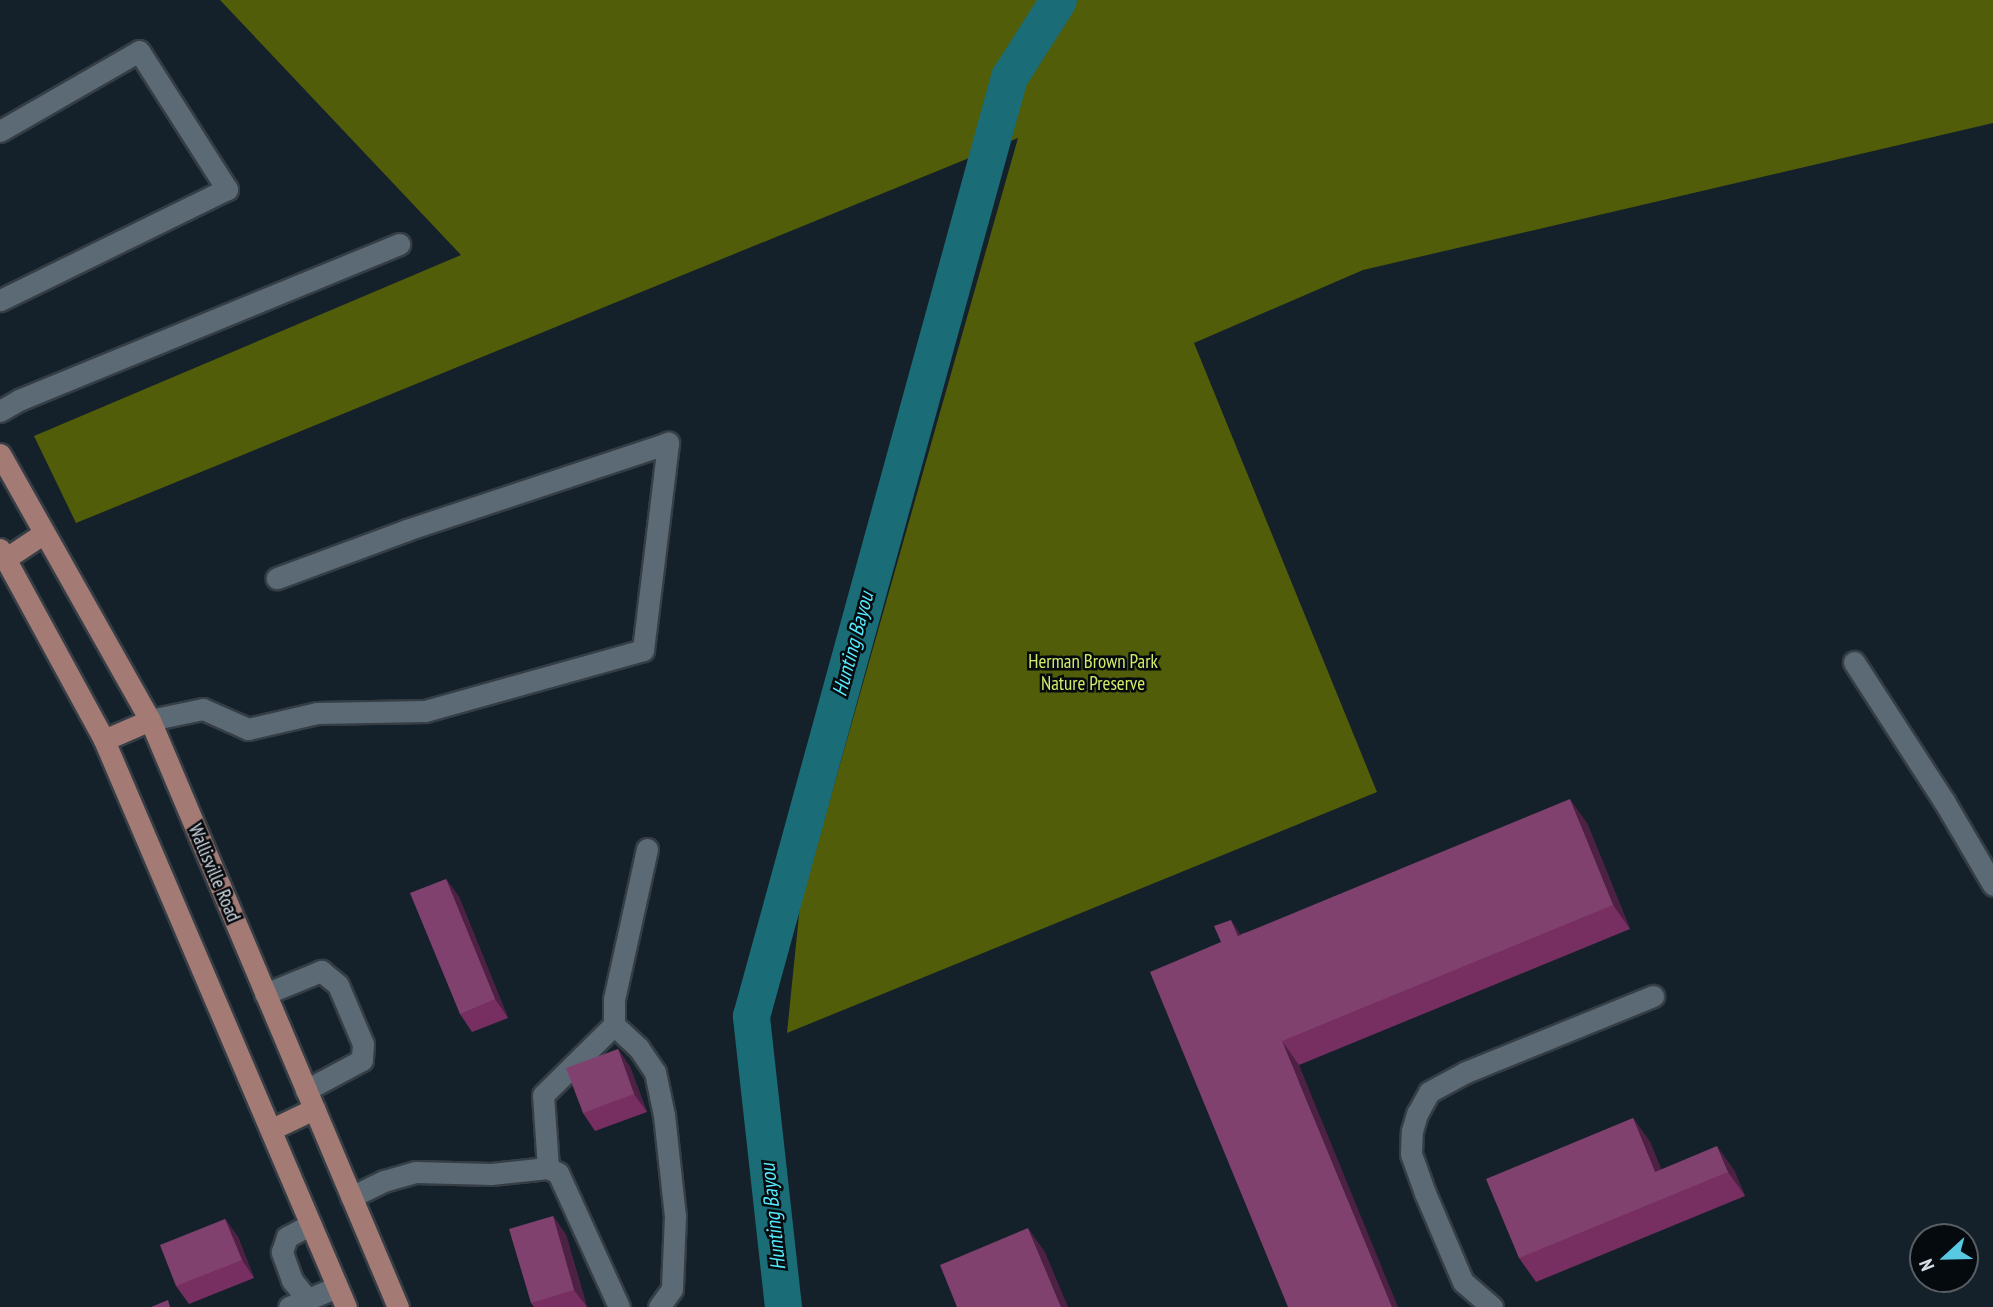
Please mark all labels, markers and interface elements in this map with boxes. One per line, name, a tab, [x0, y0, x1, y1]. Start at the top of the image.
water label: Hunting Bayou	[827, 589, 879, 699]
park label: Herman Brown Park Nature Preserve	[1028, 651, 1158, 695]
street label: Wallisville Road	[183, 821, 245, 925]
water label: Hunting Bayou	[755, 1162, 791, 1272]
north arrow	[1909, 1223, 1979, 1293]
text: N	[1913, 1256, 1939, 1274]

